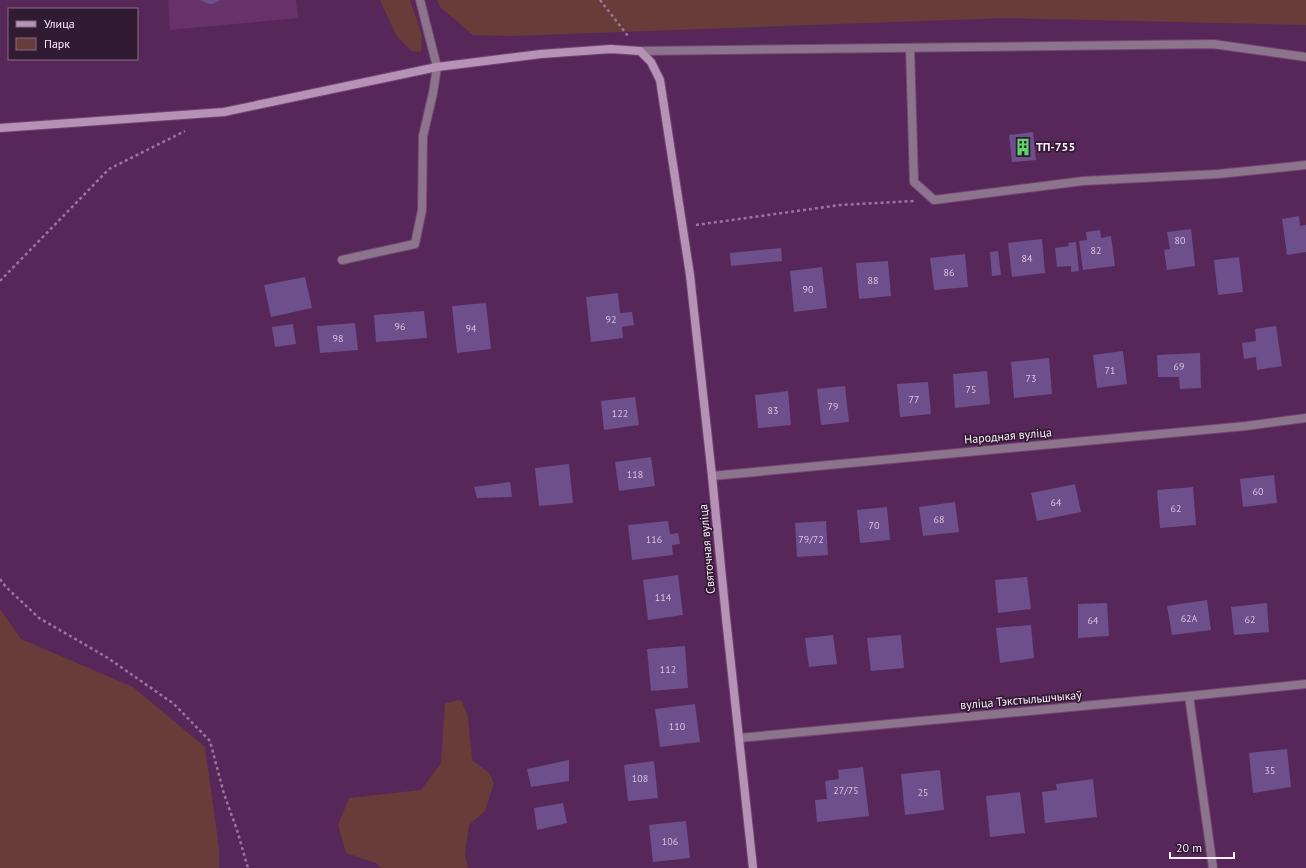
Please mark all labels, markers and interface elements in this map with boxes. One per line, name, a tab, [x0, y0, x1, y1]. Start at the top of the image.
legend	[8, 8, 138, 60]
text: Улица	[44, 16, 75, 31]
text: Парк	[44, 36, 70, 51]
building icon: ТП-755	[1013, 137, 1033, 157]
place label: ТП-755	[1036, 139, 1075, 154]
house number: 80	[1175, 234, 1186, 247]
house number: 82	[1091, 244, 1101, 257]
house number: 84	[1022, 252, 1033, 265]
house number: 86	[944, 266, 954, 279]
house number: 88	[868, 274, 878, 287]
house number: 90	[803, 283, 814, 296]
house number: 92	[606, 313, 616, 326]
house number: 96	[395, 320, 405, 333]
house number: 94	[466, 322, 477, 335]
house number: 98	[333, 332, 343, 345]
house number: 69	[1174, 360, 1184, 373]
house number: 71	[1105, 364, 1115, 377]
house number: 73	[1026, 372, 1036, 385]
house number: 75	[966, 383, 976, 396]
house number: 77	[909, 393, 919, 406]
house number: 79	[828, 400, 838, 413]
house number: 83	[768, 404, 778, 417]
house number: 122	[612, 407, 628, 420]
street label: Народная вуліца	[964, 424, 1052, 447]
house number: 118	[627, 468, 643, 481]
house number: 60	[1253, 485, 1264, 498]
house number: 64	[1051, 496, 1062, 509]
house number: 62	[1171, 502, 1181, 515]
street label: Святочная вуліца	[695, 504, 718, 595]
house number: 68	[934, 513, 944, 526]
house number: 70	[869, 519, 880, 532]
house number: 116	[646, 533, 662, 546]
house number: 79/72	[798, 533, 824, 546]
house number: 114	[655, 591, 672, 604]
house number: 62А	[1181, 612, 1198, 625]
house number: 62	[1245, 613, 1255, 626]
house number: 64	[1088, 614, 1099, 627]
house number: 112	[660, 663, 676, 676]
street label: вуліца Тэкстыльшчыкаў	[960, 687, 1083, 712]
house number: 110	[669, 720, 686, 733]
house number: 35	[1265, 764, 1275, 777]
house number: 108	[632, 772, 648, 785]
house number: 27/75	[833, 784, 859, 797]
house number: 25	[918, 786, 928, 799]
scale bar	[1170, 834, 1234, 860]
house number: 106	[662, 835, 678, 848]
text: 20 m	[1176, 840, 1202, 855]

